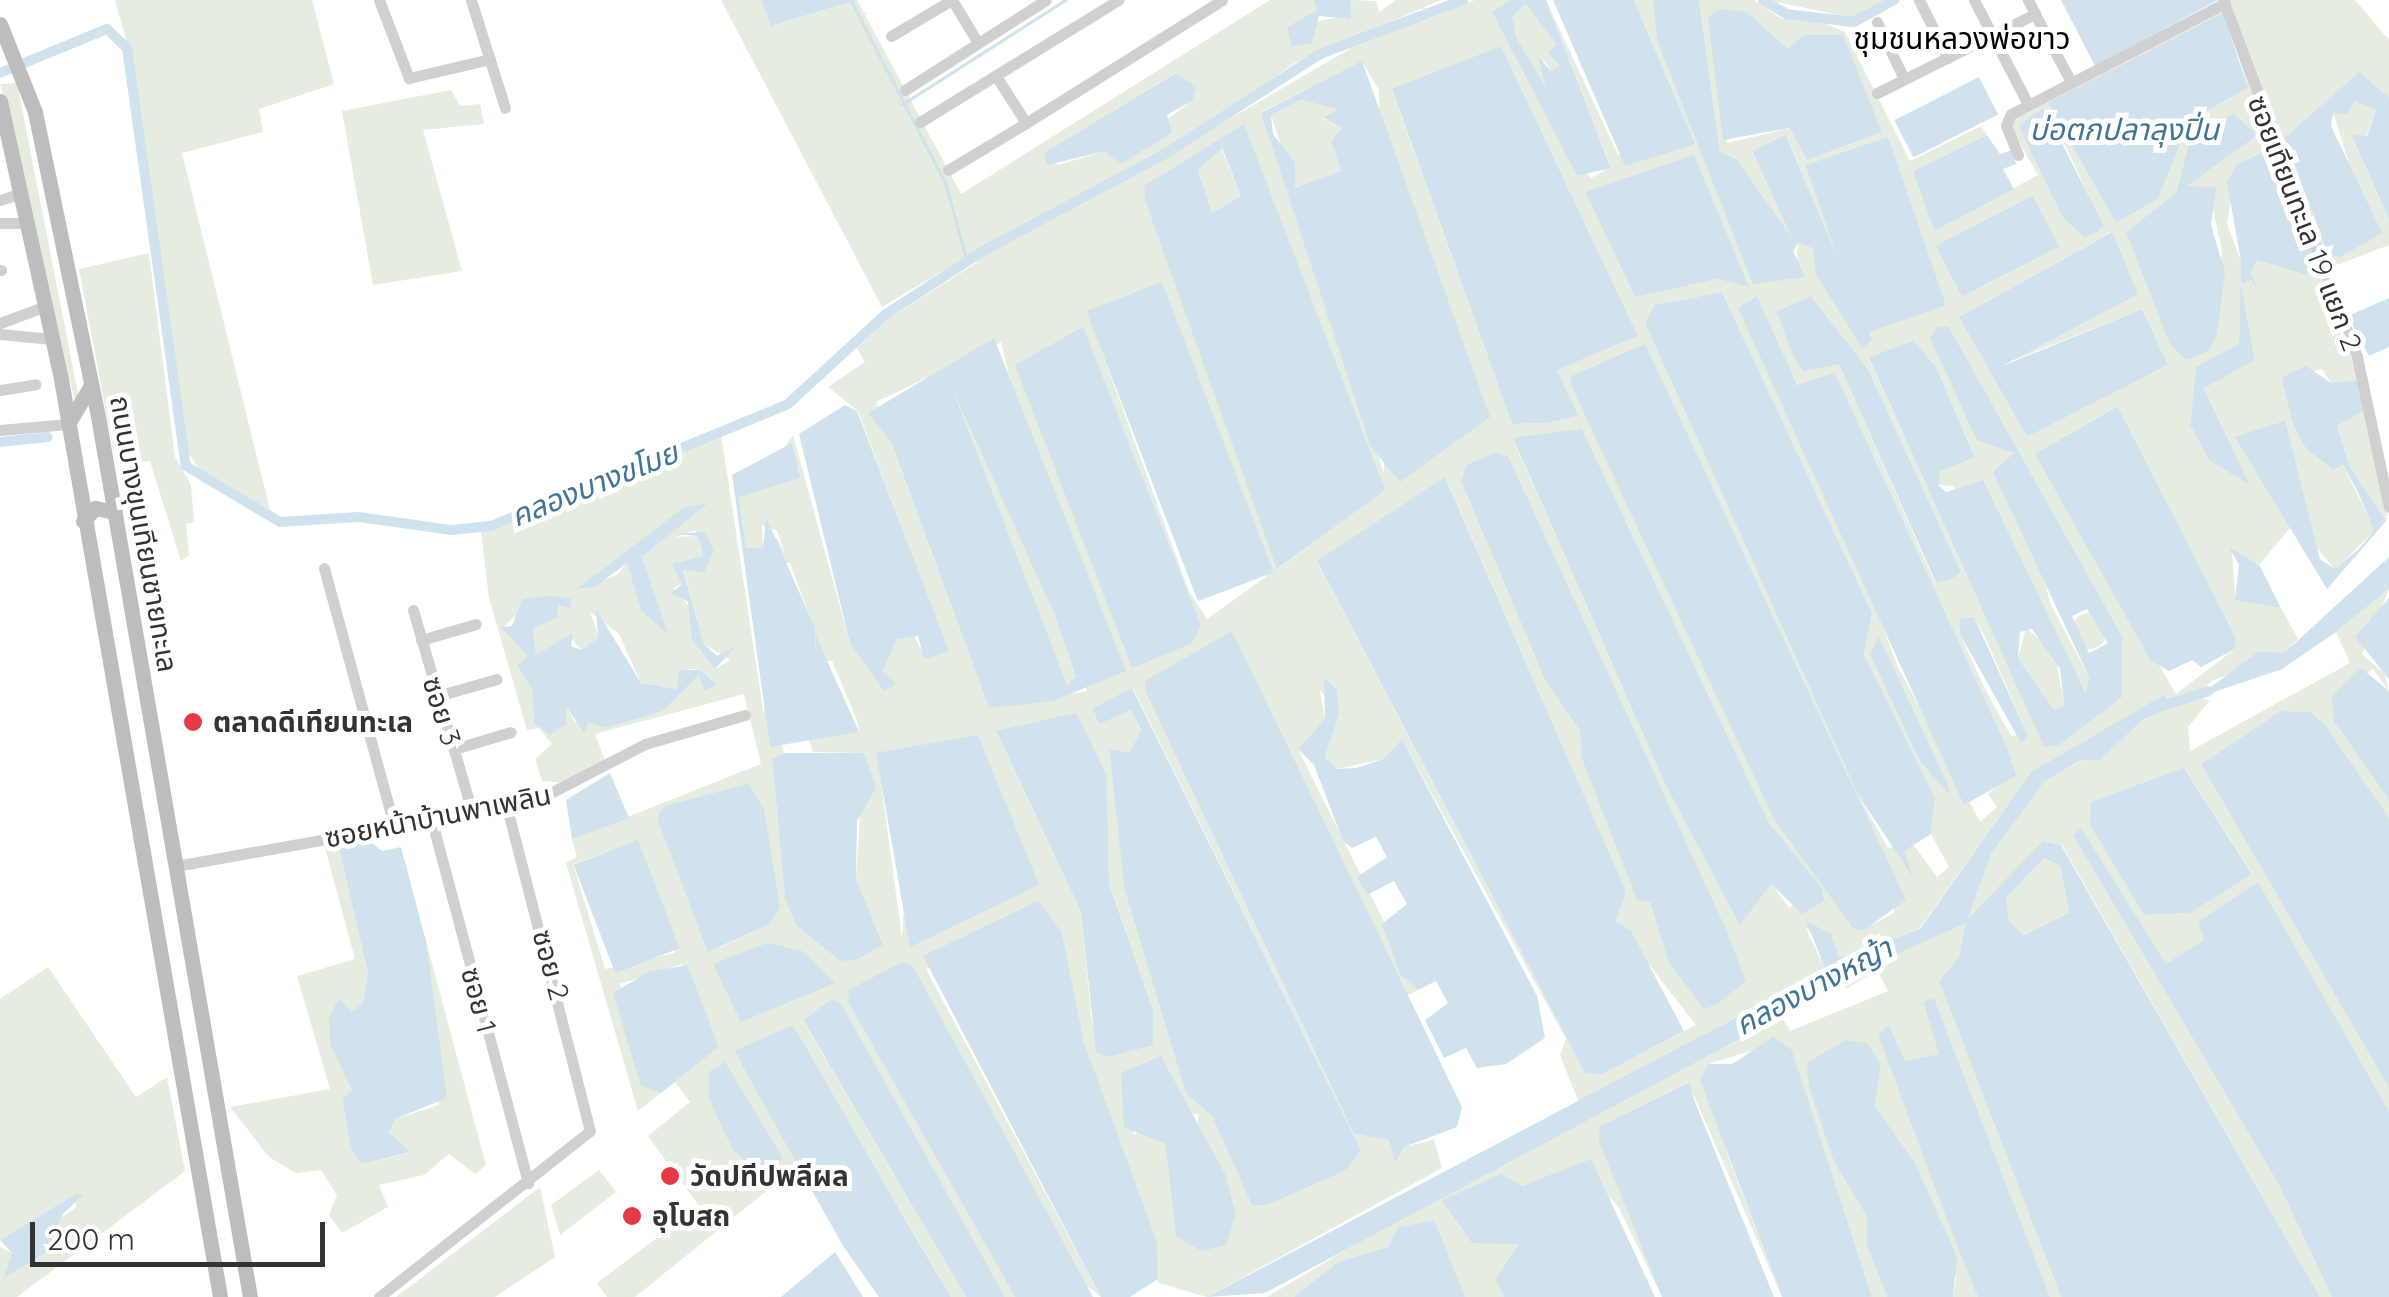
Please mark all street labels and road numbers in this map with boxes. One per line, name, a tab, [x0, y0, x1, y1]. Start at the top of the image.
street label: ซอยเทียนทะเล 19 แยก 2	[2241, 91, 2369, 355]
street label: ถนนบางขุนเทียนชายทะเล	[103, 393, 185, 675]
street label: ซอย 3	[416, 672, 468, 750]
street label: ซอยหน้าบ้านพาเพลิน	[322, 778, 554, 854]
street label: ซอย 2	[526, 926, 576, 1004]
street label: ซอย 1	[454, 964, 504, 1036]

